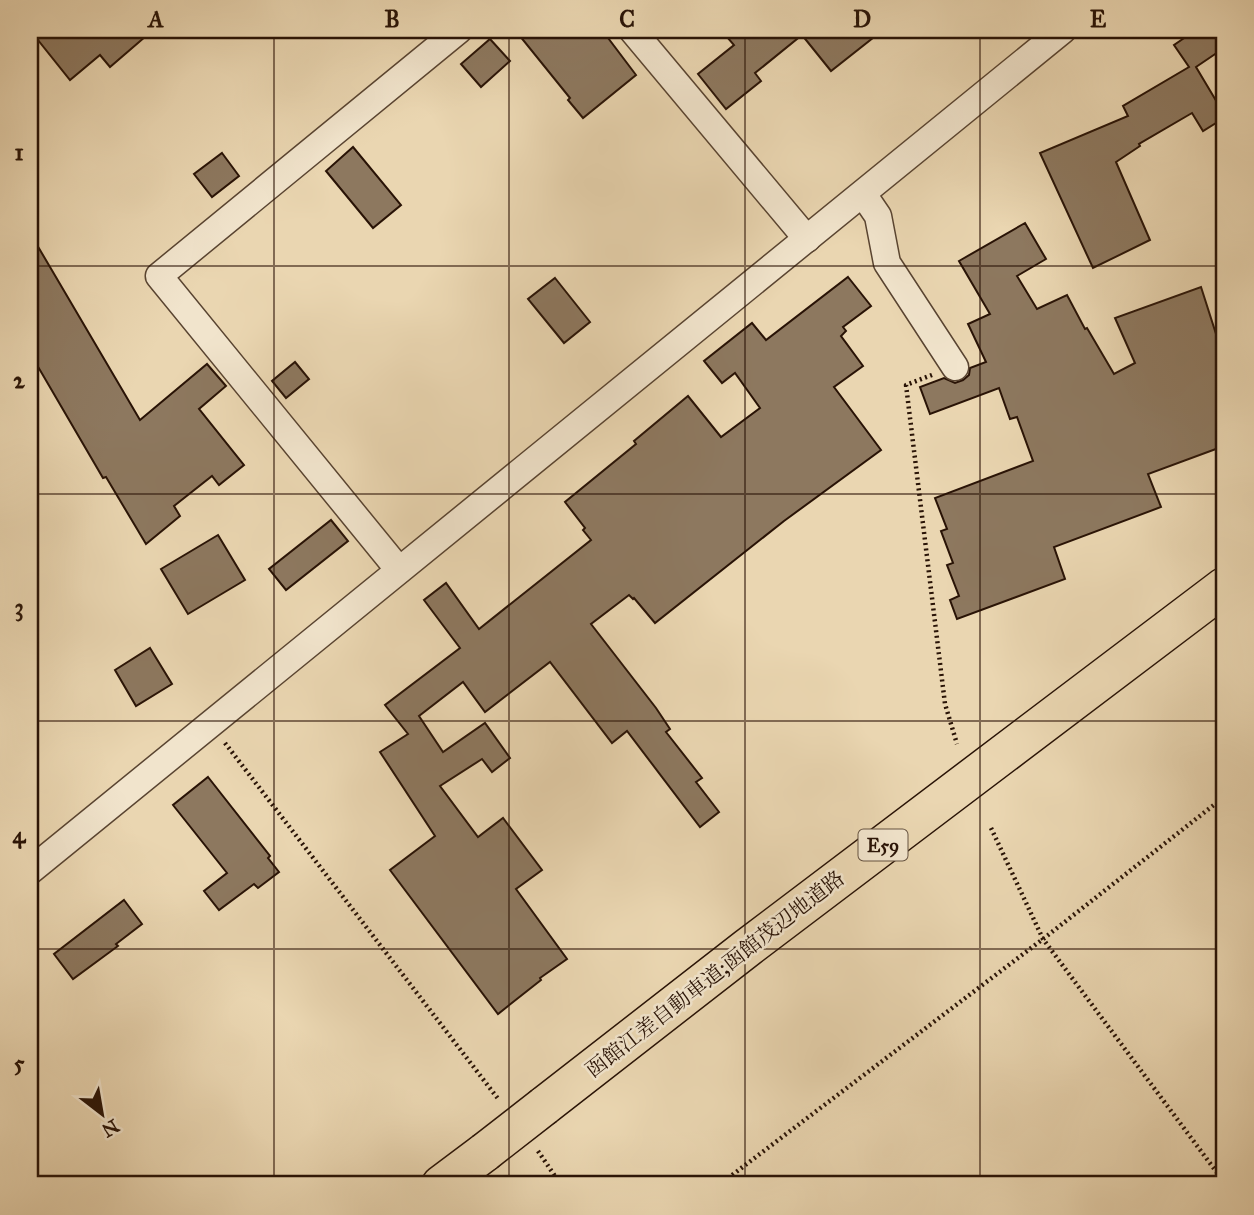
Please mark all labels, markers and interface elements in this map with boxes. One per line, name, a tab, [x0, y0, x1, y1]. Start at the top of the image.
text: A	[146, 5, 164, 33]
text: B	[384, 5, 400, 33]
text: C	[619, 5, 635, 33]
text: D	[853, 5, 871, 33]
text: E	[1090, 5, 1107, 33]
text: 1	[14, 138, 24, 166]
text: 2	[13, 366, 25, 394]
text: 3	[14, 593, 24, 622]
text: 4	[13, 821, 27, 849]
road number: E59	[858, 830, 908, 860]
street label: 函館江差自動車道;函館茂辺地道路	[581, 865, 849, 1083]
text: 5	[14, 1049, 25, 1077]
north arrow	[66, 1078, 136, 1148]
text: N	[98, 1114, 123, 1142]

